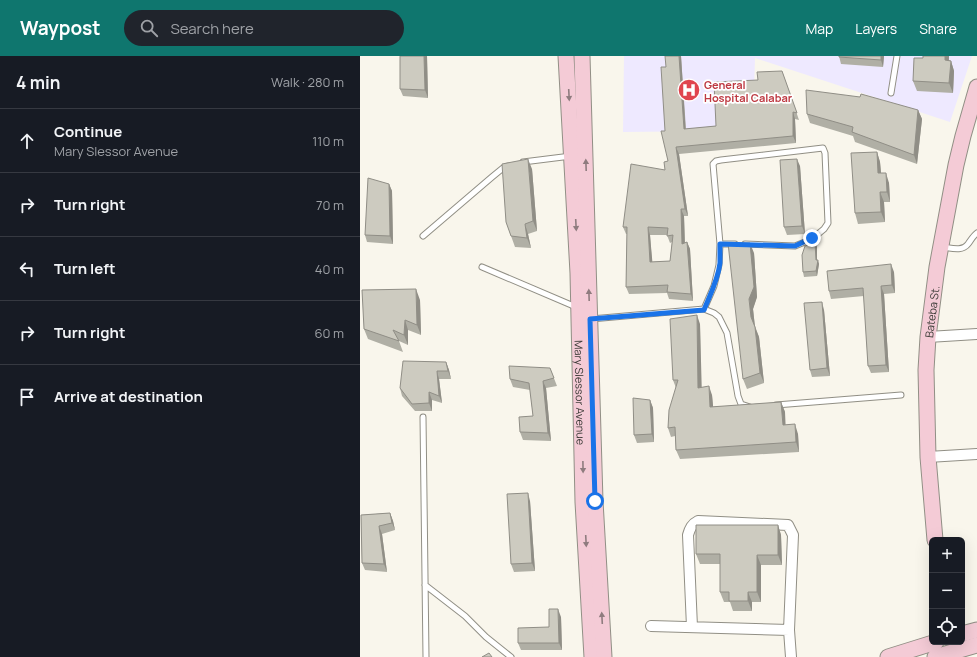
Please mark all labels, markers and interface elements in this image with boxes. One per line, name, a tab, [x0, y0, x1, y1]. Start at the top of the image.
search box	[124, 10, 404, 46]
text: Waypost	[20, 15, 100, 41]
icon: search	[138, 17, 160, 39]
text: Search here	[170, 18, 254, 39]
text: Map	[805, 19, 833, 38]
text: Layers	[855, 19, 897, 38]
text: Share	[919, 19, 957, 38]
text: 4 min	[16, 71, 60, 94]
text: Walk · 280 m	[271, 73, 344, 91]
hospital icon: General Hospital Calabar	[676, 77, 702, 103]
place label: General Hospital Calabar	[704, 77, 793, 105]
one-way arrow	[565, 89, 572, 101]
text: Continue	[54, 121, 122, 142]
icon: ahead	[16, 130, 38, 152]
text: 110 m	[312, 132, 344, 150]
text: Mary Slessor Avenue	[54, 142, 178, 160]
one-way arrow	[582, 159, 589, 171]
icon: right	[16, 194, 38, 216]
text: Turn right	[54, 194, 125, 215]
text: 70 m	[316, 196, 344, 214]
one-way arrow	[572, 219, 579, 231]
route end	[803, 229, 821, 247]
icon: left	[16, 258, 38, 280]
text: Turn left	[54, 258, 116, 279]
text: 40 m	[315, 260, 344, 278]
street label: Bateba St.	[920, 285, 942, 339]
one-way arrow	[586, 289, 593, 301]
icon: right	[16, 322, 38, 344]
text: Turn right	[54, 322, 125, 343]
text: 60 m	[314, 324, 344, 342]
street label: Mary Slessor Avenue	[572, 340, 589, 446]
icon: arrive	[16, 386, 38, 408]
text: Arrive at destination	[54, 386, 203, 407]
one-way arrow	[580, 461, 586, 474]
route start	[586, 492, 604, 510]
one-way arrow	[582, 535, 589, 547]
map controls	[929, 537, 965, 645]
button: +	[929, 537, 965, 573]
button: −	[929, 573, 965, 609]
button: locate	[929, 609, 965, 645]
one-way arrow	[599, 612, 606, 624]

